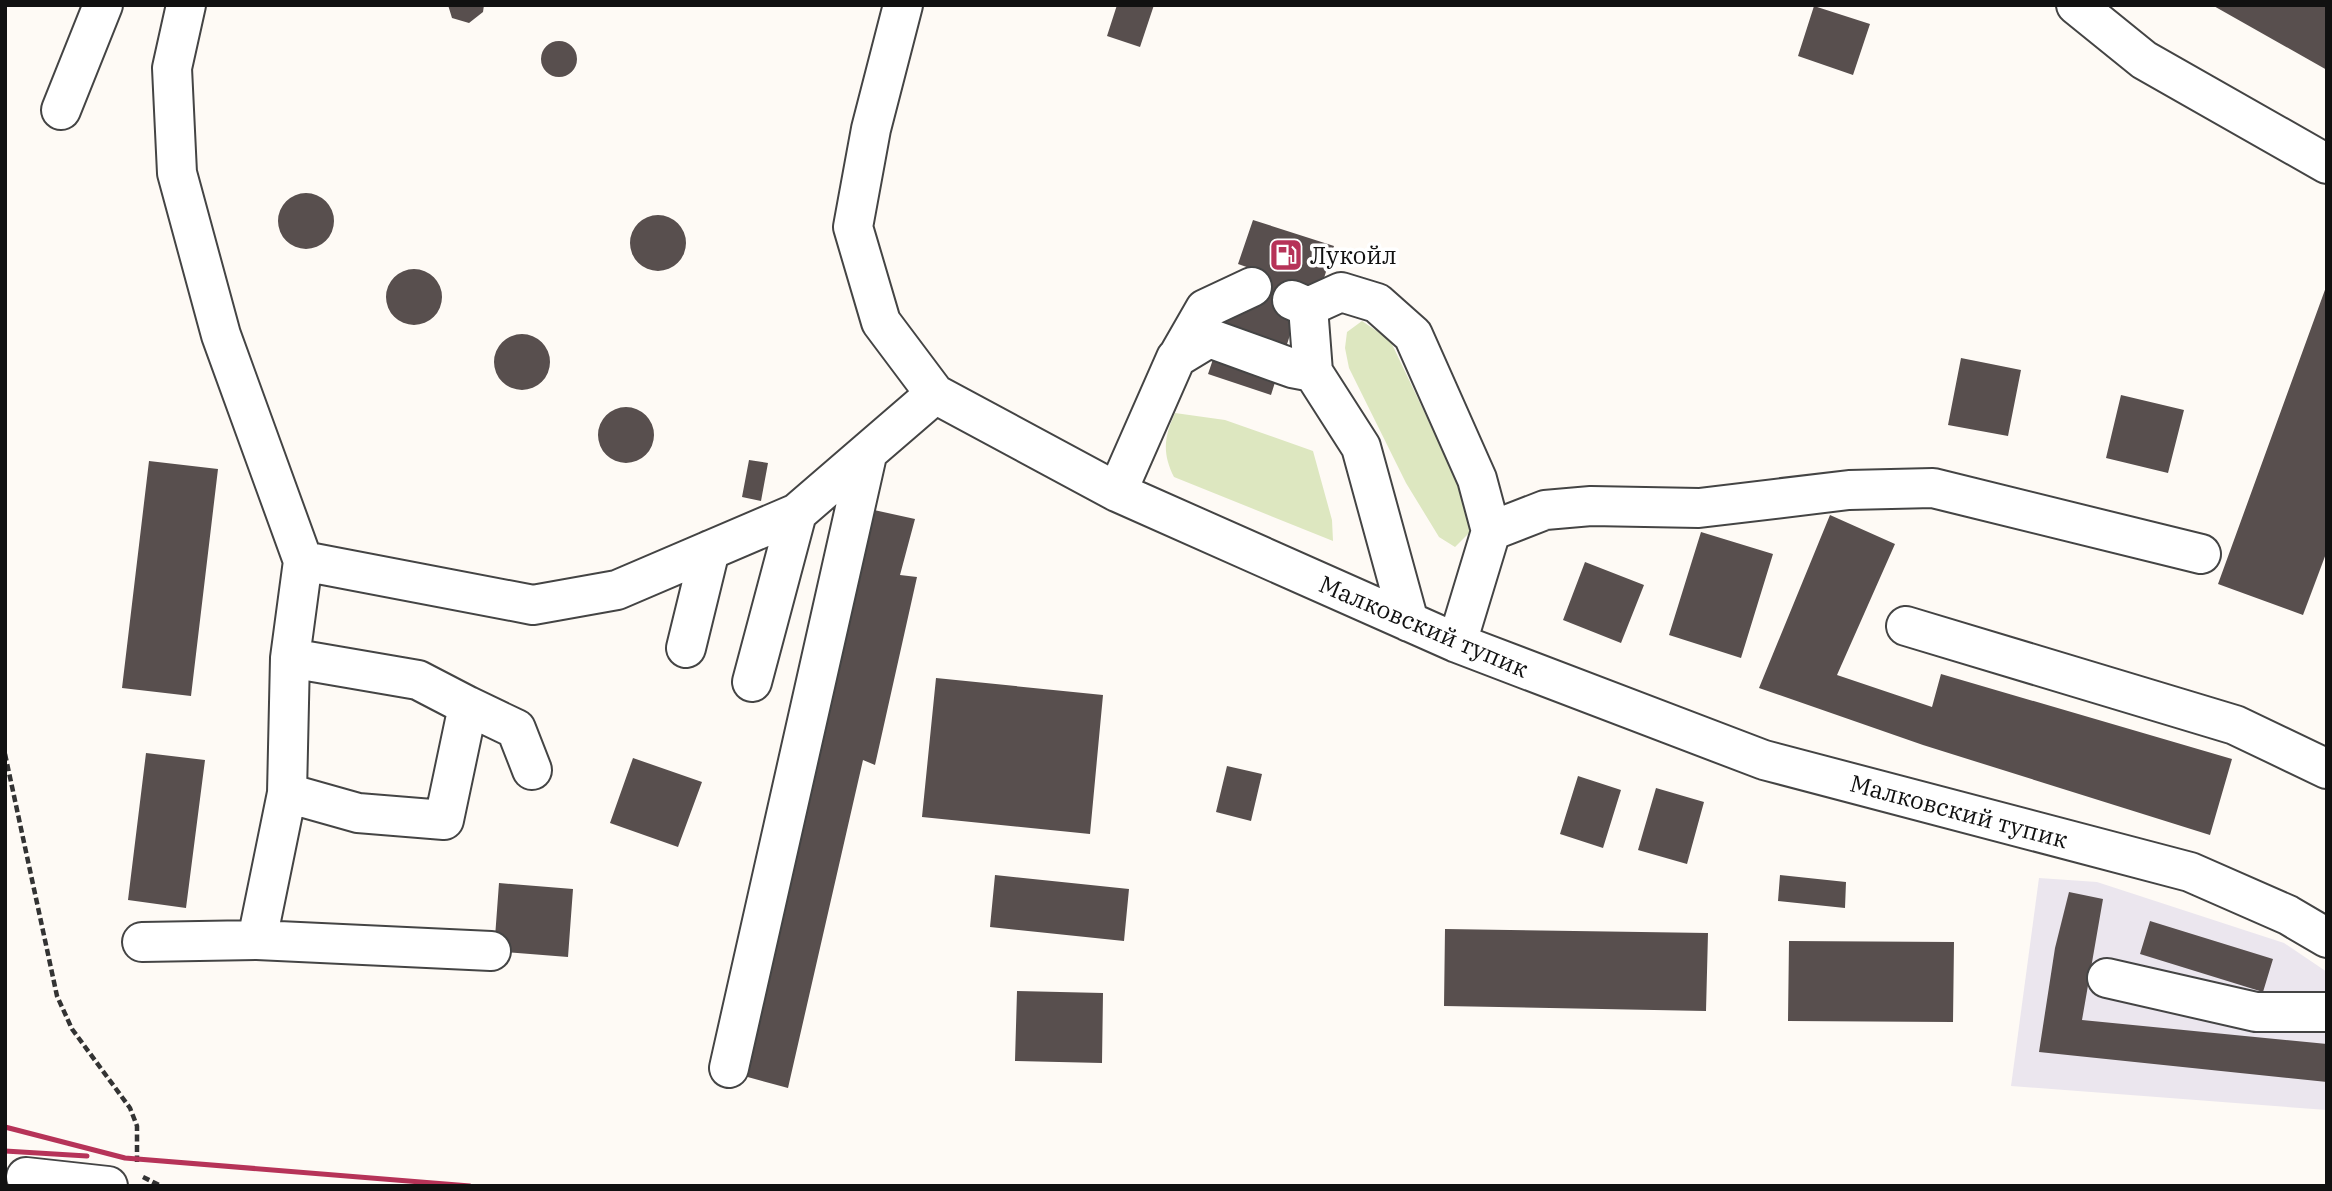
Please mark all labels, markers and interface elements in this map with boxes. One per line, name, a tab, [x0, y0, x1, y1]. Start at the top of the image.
fuel station icon: Лукойл	[1267, 236, 1305, 274]
place label: Лукойл	[1310, 239, 1397, 271]
street label: Малковский тупик	[1315, 567, 1533, 685]
street label: Малковский тупик	[1847, 767, 2071, 855]

